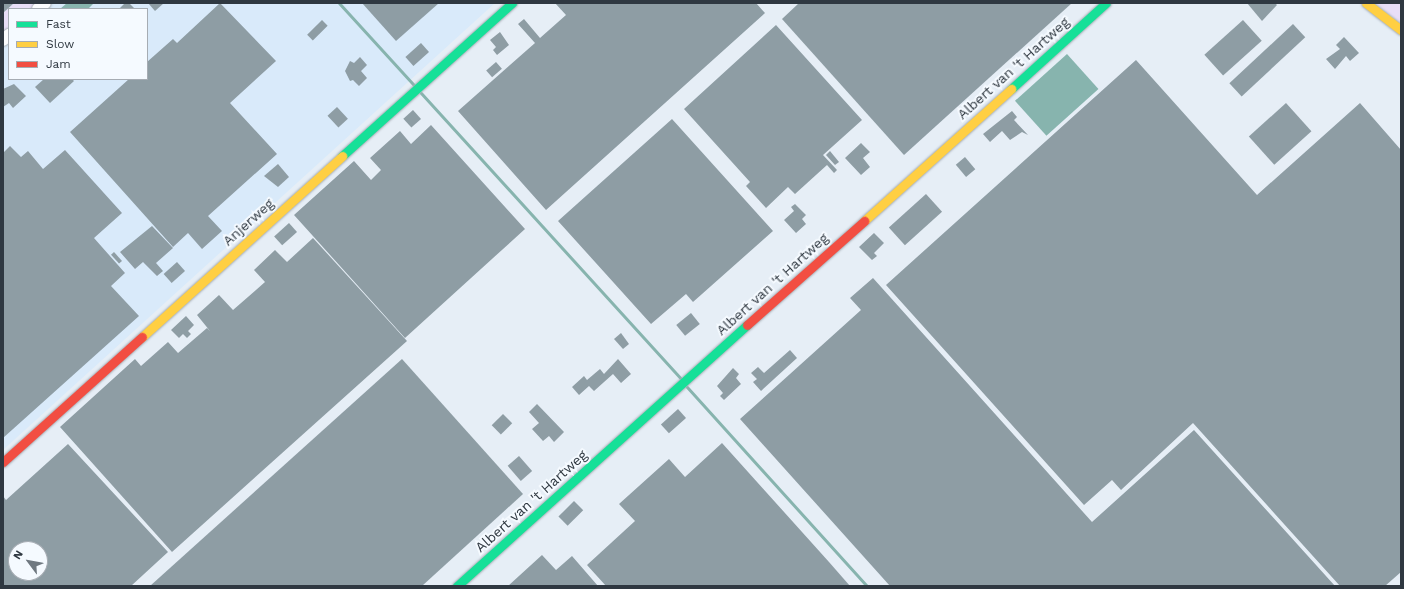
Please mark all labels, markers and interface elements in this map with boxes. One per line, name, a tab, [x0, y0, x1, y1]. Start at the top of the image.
legend	[8, 8, 148, 80]
street label: Albert van 't Hartweg	[954, 13, 1072, 123]
text: Fast	[46, 17, 71, 31]
text: Slow	[46, 37, 74, 51]
text: Jam	[46, 57, 71, 71]
street label: Anjerweg	[219, 195, 277, 249]
street label: Albert van 't Hartweg	[713, 229, 831, 339]
street label: Albert van 't Hartweg	[472, 446, 590, 556]
north arrow	[8, 541, 48, 581]
text: N	[11, 548, 26, 562]

